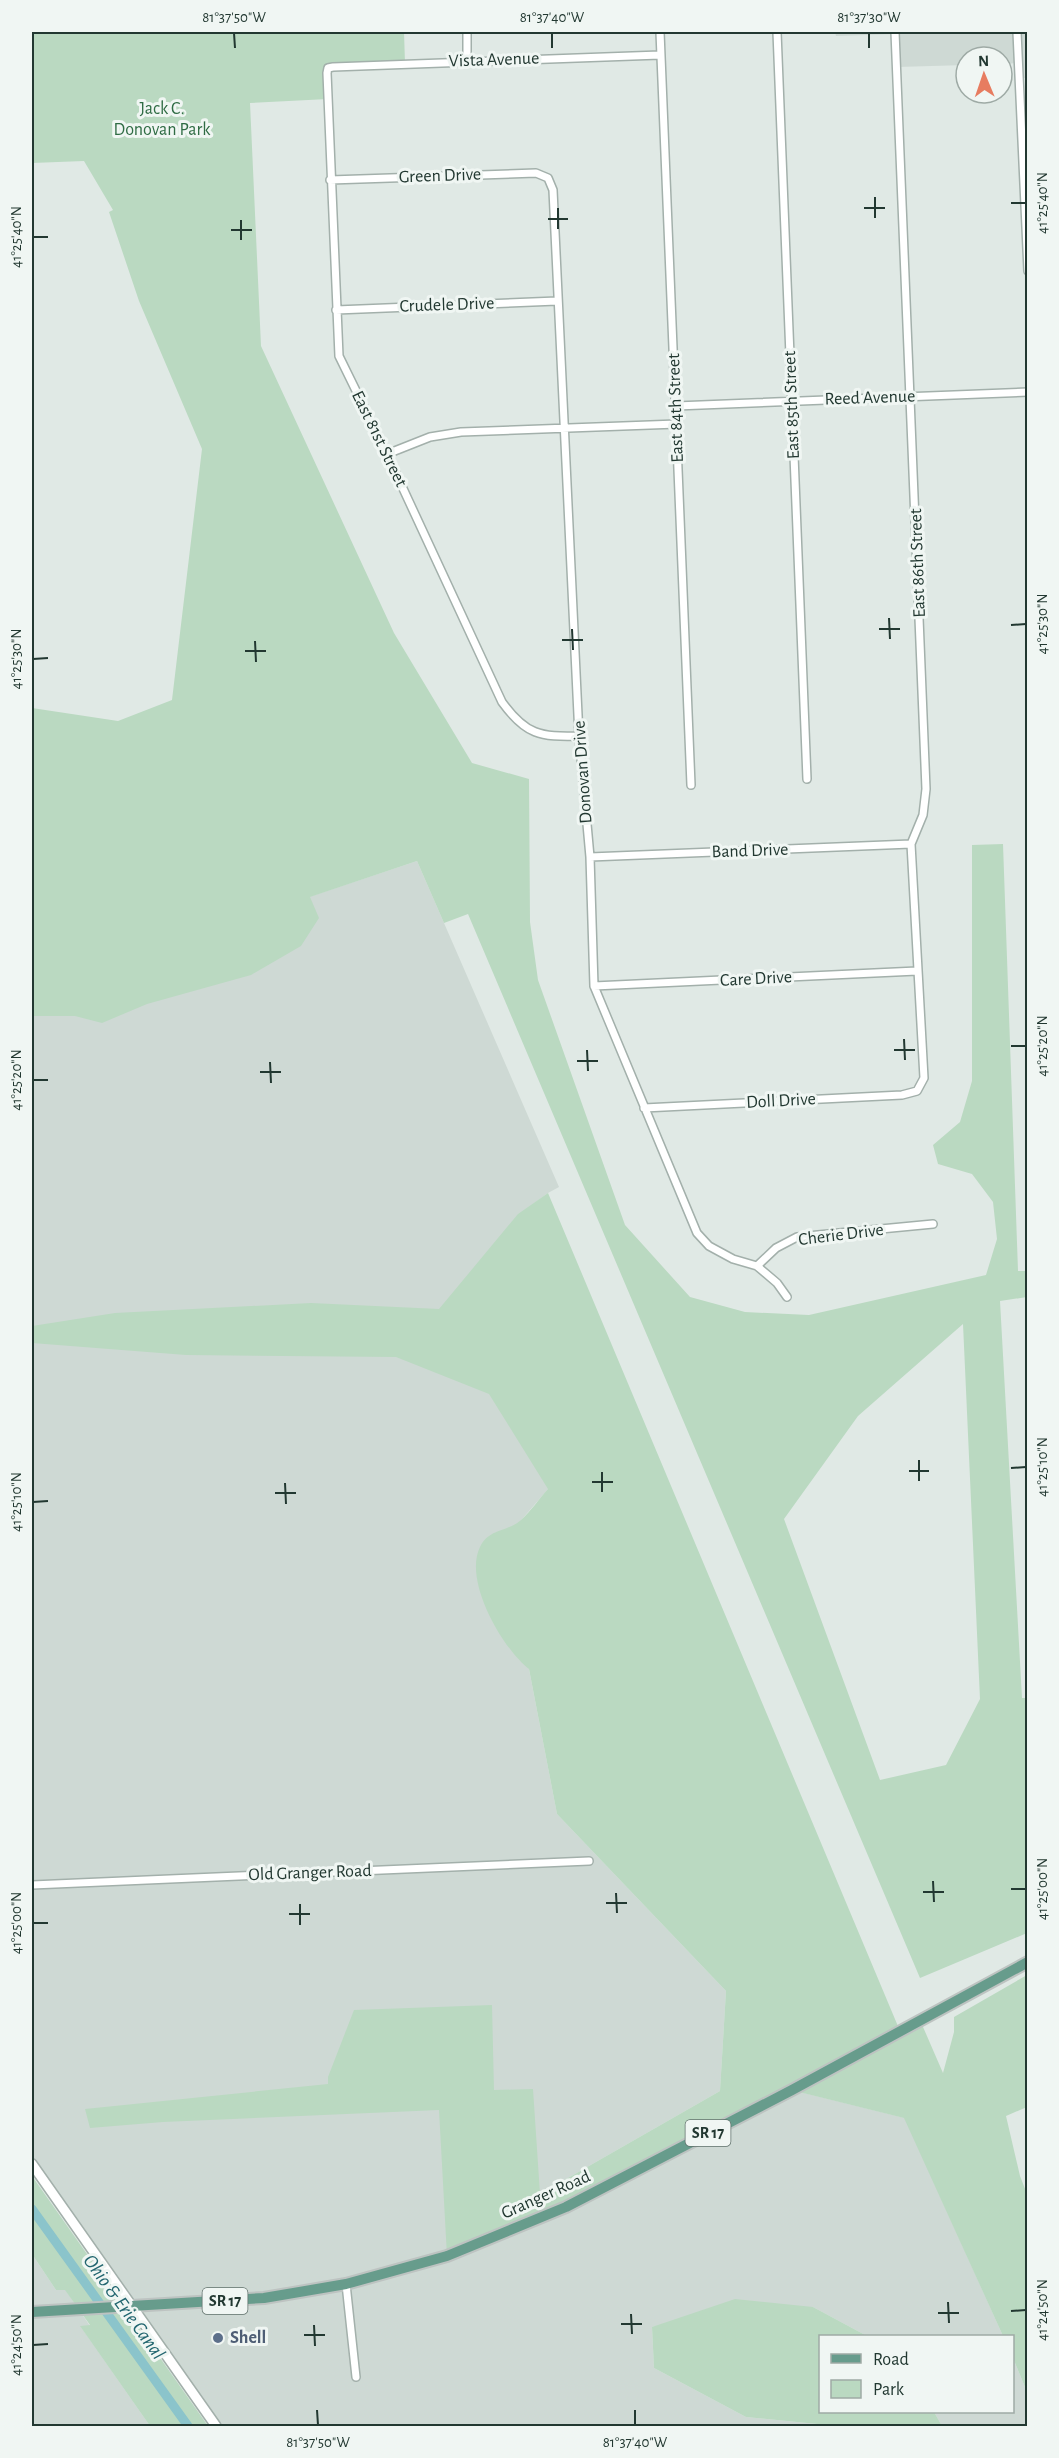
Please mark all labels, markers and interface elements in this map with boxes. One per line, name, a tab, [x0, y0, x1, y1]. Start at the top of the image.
text: 81°37'50"W	[202, 10, 266, 25]
text: 81°37'40"W	[520, 10, 585, 25]
text: 81°37'30"W	[837, 10, 901, 25]
north arrow	[954, 45, 1014, 105]
street label: Vista Avenue	[448, 49, 540, 71]
text: N	[978, 53, 989, 69]
park label: Jack C. Donovan Park	[114, 100, 211, 139]
street label: Green Drive	[398, 166, 482, 186]
text: 41°25'40"N	[1035, 172, 1050, 234]
text: 41°25'40"N	[9, 206, 24, 268]
street label: Crudele Drive	[399, 294, 495, 316]
street label: East 85th Street	[781, 350, 803, 460]
street label: East 84th Street	[665, 353, 687, 463]
street label: Reed Avenue	[824, 387, 916, 409]
street label: East 81st Street	[348, 388, 410, 490]
street label: East 86th Street	[907, 508, 929, 618]
text: 41°25'30"N	[1035, 594, 1050, 654]
text: 41°25'30"N	[9, 629, 24, 689]
street label: Donovan Drive	[570, 720, 596, 824]
street label: Band Drive	[711, 841, 789, 861]
street label: Care Drive	[720, 968, 792, 990]
text: 41°25'20"N	[1035, 1015, 1050, 1077]
text: 41°25'20"N	[9, 1049, 24, 1111]
street label: Doll Drive	[746, 1090, 816, 1112]
street label: Cherie Drive	[797, 1221, 885, 1249]
text: 41°25'10"N	[1035, 1437, 1050, 1497]
text: 41°25'10"N	[9, 1472, 24, 1532]
text: 41°25'00"N	[1035, 1858, 1050, 1920]
street label: Old Granger Road	[248, 1862, 372, 1884]
text: 41°25'00"N	[9, 1892, 24, 1954]
road number: SR 17	[686, 2120, 730, 2146]
street label: Granger Road	[499, 2167, 593, 2223]
water label: Ohio & Erie Canal	[79, 2251, 169, 2363]
text: 41°24'50"N	[1035, 2279, 1050, 2341]
road number: SR 17	[202, 2288, 248, 2314]
text: 41°24'50"N	[9, 2314, 24, 2376]
place label: Shell	[230, 2329, 266, 2347]
marker: Shell	[211, 2331, 225, 2345]
legend	[819, 2335, 1014, 2413]
text: Road	[873, 2351, 909, 2369]
text: Park	[873, 2381, 905, 2399]
text: 81°37'50"W	[286, 2435, 350, 2450]
text: 81°37'40"W	[603, 2435, 668, 2450]

